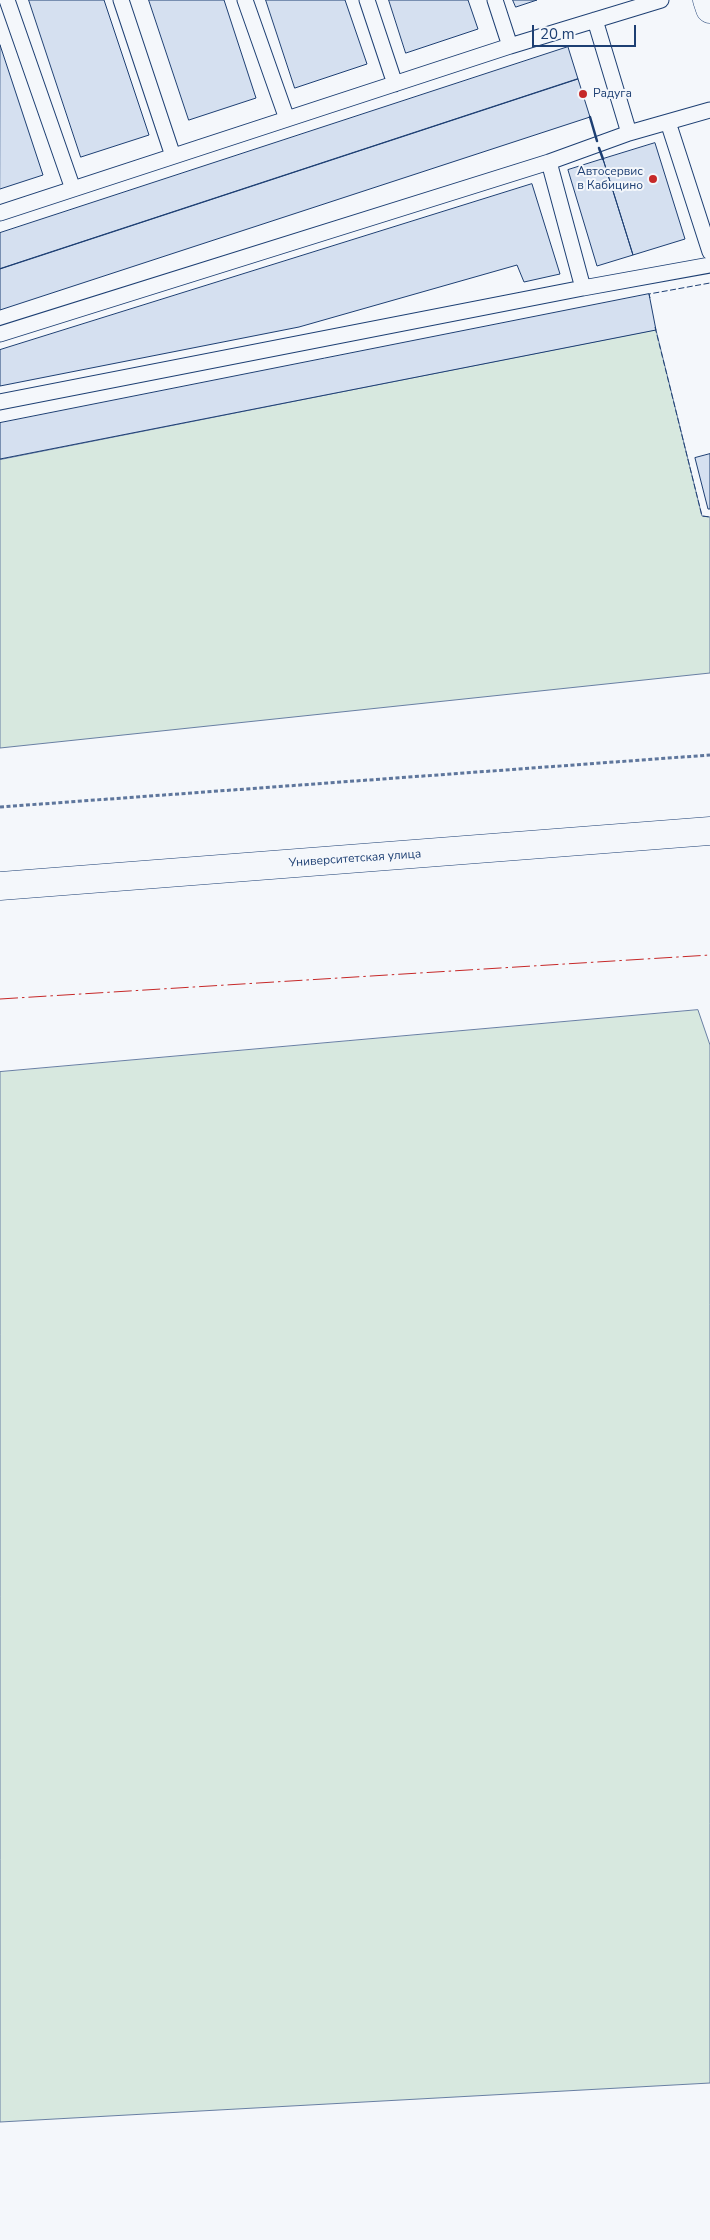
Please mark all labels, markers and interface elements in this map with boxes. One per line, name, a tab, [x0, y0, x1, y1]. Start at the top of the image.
scale bar	[535, 15, 639, 47]
text: 20 m	[540, 24, 575, 44]
place label: Радуга	[593, 87, 632, 101]
marker: Радуга	[577, 88, 589, 100]
place label: Автосервис в Кабицино	[577, 165, 643, 193]
marker: Автосервис в Кабицино	[647, 173, 659, 185]
street label: Университетская улица	[288, 847, 422, 871]

